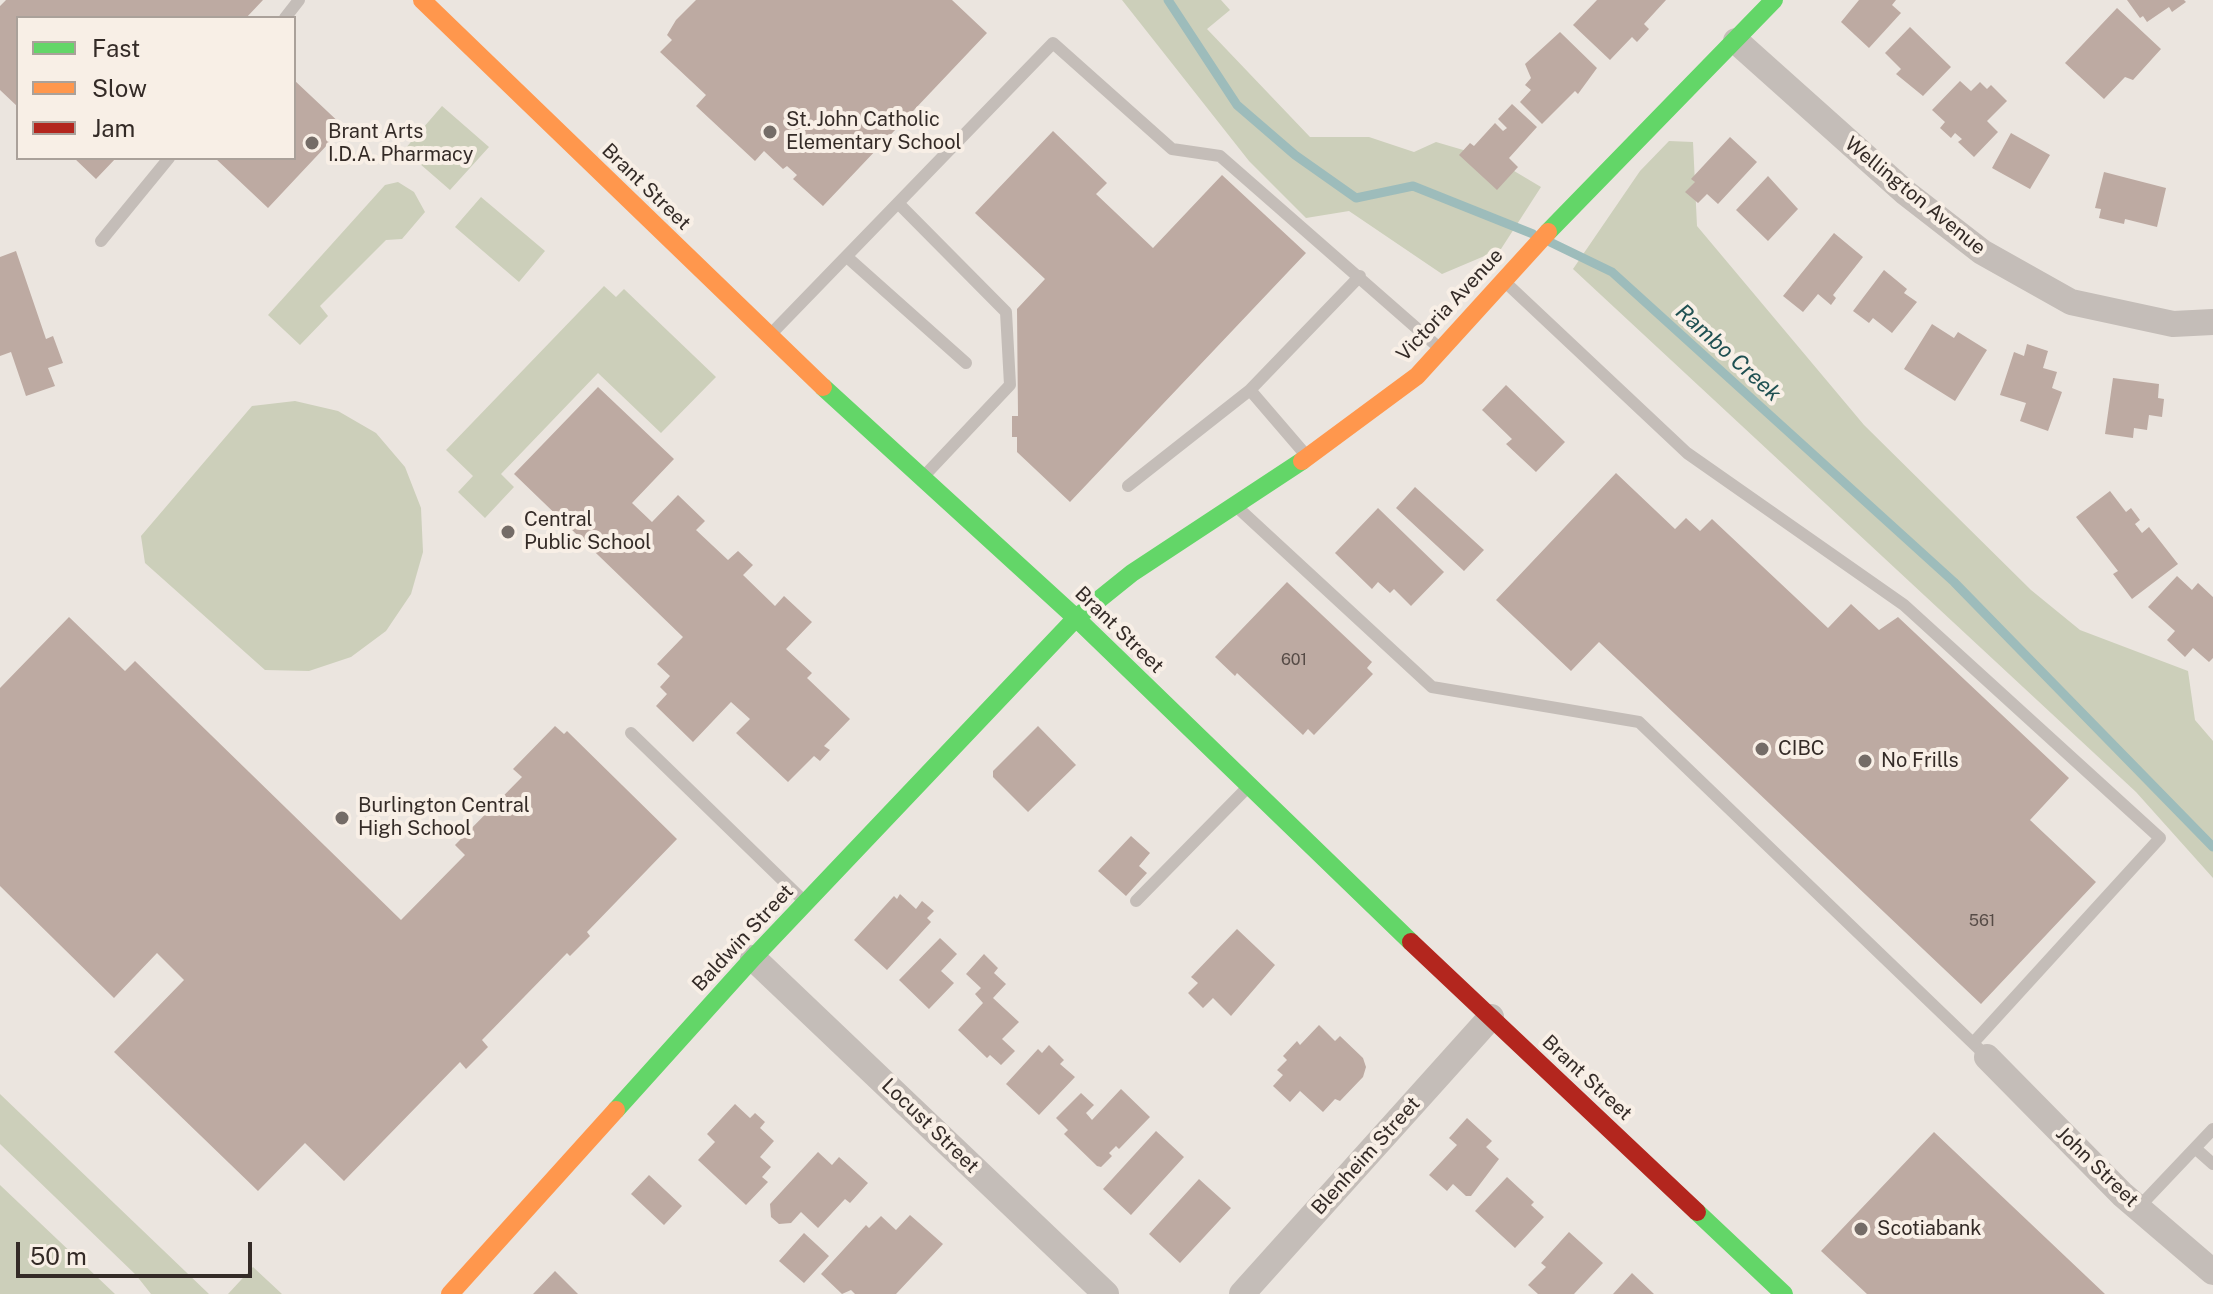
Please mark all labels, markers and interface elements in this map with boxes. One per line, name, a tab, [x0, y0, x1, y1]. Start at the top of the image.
legend	[16, 16, 296, 160]
text: Fast	[92, 34, 140, 62]
text: Slow	[92, 74, 147, 102]
place label: St. John Catholic Elementary School	[786, 108, 962, 155]
text: Jam	[92, 114, 135, 142]
place label: Brant Arts I.D.A. Pharmacy	[328, 120, 473, 167]
marker: St. John Catholic Elementary School	[761, 123, 779, 141]
street label: Wellington Avenue	[1840, 132, 1990, 260]
marker: Brant Arts I.D.A. Pharmacy	[303, 134, 321, 152]
street label: Brant Street	[597, 139, 695, 235]
street label: Victoria Avenue	[1392, 244, 1508, 366]
water label: Rambo Creek	[1670, 299, 1786, 407]
place label: Central Public School	[524, 508, 651, 555]
marker: Central Public School	[499, 523, 517, 541]
street label: Brant Street	[1070, 582, 1168, 678]
house number: 601	[1281, 650, 1307, 670]
place label: CIBC	[1778, 737, 1825, 761]
marker: CIBC	[1753, 740, 1771, 758]
place label: No Frills	[1881, 749, 1959, 773]
marker: No Frills	[1856, 752, 1874, 770]
place label: Burlington Central High School	[358, 794, 530, 841]
marker: Burlington Central High School	[333, 809, 351, 827]
street label: Baldwin Street	[687, 880, 799, 996]
house number: 561	[1969, 911, 1995, 931]
street label: Brant Street	[1537, 1030, 1637, 1126]
street label: Locust Street	[876, 1074, 984, 1178]
street label: Blenheim Street	[1307, 1092, 1425, 1220]
street label: John Street	[2051, 1122, 2143, 1212]
place label: Scotiabank	[1877, 1217, 1981, 1241]
marker: Scotiabank	[1852, 1220, 1870, 1238]
scale bar	[20, 1226, 256, 1276]
text: 50 m	[30, 1242, 87, 1270]

